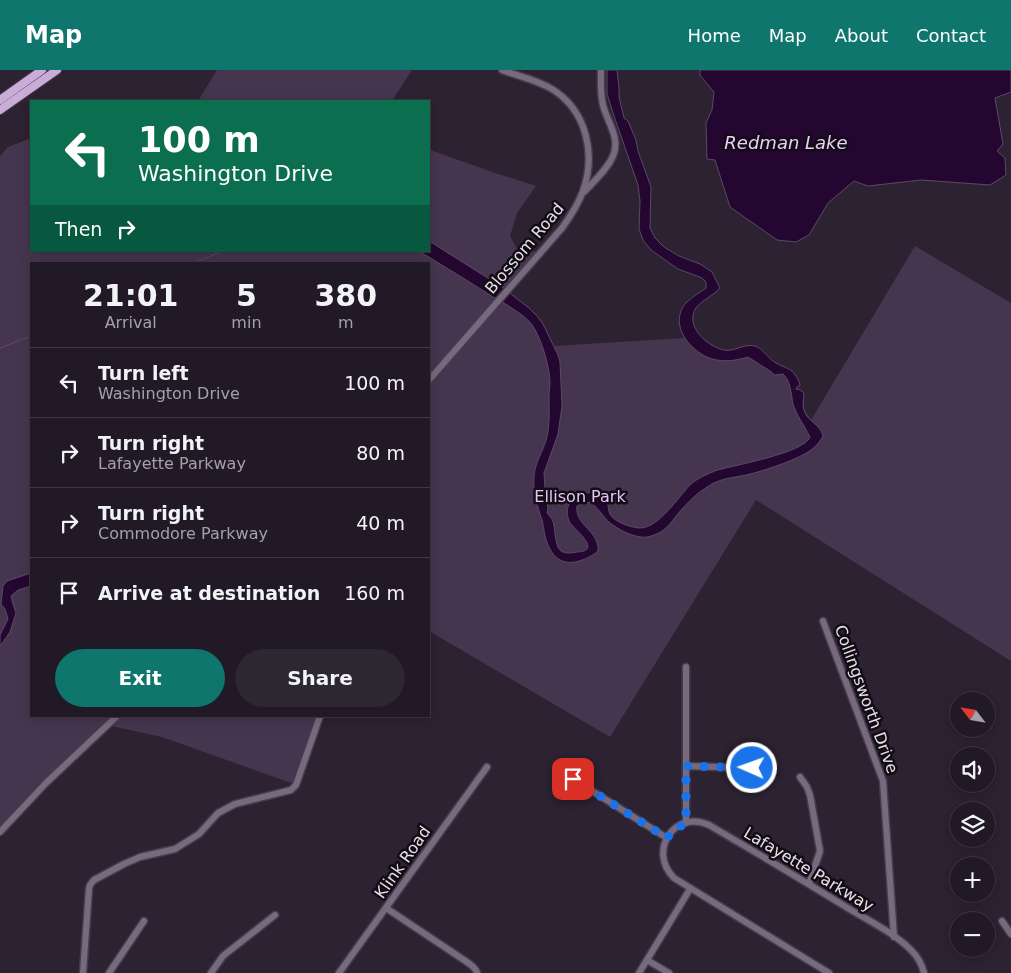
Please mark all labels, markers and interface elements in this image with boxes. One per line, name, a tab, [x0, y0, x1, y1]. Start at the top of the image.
text: Map	[25, 21, 82, 49]
text: Home	[688, 25, 741, 46]
text: Map	[769, 25, 807, 46]
text: About	[835, 25, 888, 46]
text: Contact	[916, 25, 986, 46]
icon: left	[55, 120, 120, 185]
text: 100 m	[138, 120, 260, 160]
water label: Redman Lake	[724, 132, 848, 153]
text: Washington Drive	[138, 161, 333, 186]
street label: Blossom Road	[481, 199, 568, 298]
icon: right	[112, 215, 140, 243]
text: Then	[55, 218, 102, 240]
text: 21:01	[83, 278, 178, 313]
text: 5	[236, 278, 257, 313]
text: 380	[314, 278, 377, 313]
text: Arrival	[105, 313, 157, 332]
text: min	[231, 313, 262, 332]
text: m	[338, 313, 354, 332]
text: Turn left	[98, 362, 189, 384]
icon: left	[55, 369, 83, 397]
text: 100 m	[344, 372, 405, 394]
text: Washington Drive	[98, 384, 240, 403]
text: Turn right	[98, 432, 204, 454]
icon: right	[55, 439, 83, 467]
text: 80 m	[356, 442, 405, 464]
text: Lafayette Parkway	[98, 454, 246, 473]
park label: Ellison Park	[534, 487, 626, 506]
text: Turn right	[98, 502, 204, 524]
icon: right	[55, 509, 83, 537]
text: 40 m	[356, 512, 405, 534]
text: Commodore Parkway	[98, 524, 268, 543]
icon: arrive	[55, 579, 83, 607]
text: Arrive at destination	[98, 582, 320, 604]
text: 160 m	[344, 582, 405, 604]
street label: Collingsworth Drive	[831, 622, 902, 776]
button: Exit	[55, 649, 225, 707]
button: Share	[235, 649, 405, 707]
north arrow	[950, 692, 995, 738]
map controls	[950, 692, 995, 957]
position arrow	[725, 741, 777, 793]
button: sound	[950, 747, 995, 792]
pin	[552, 758, 594, 800]
icon: arrive	[559, 765, 587, 793]
button: layers	[950, 802, 995, 847]
street label: Klink Road	[371, 822, 434, 902]
street label: Lafayette Parkway	[740, 823, 877, 916]
button: +	[950, 857, 995, 902]
button: −	[950, 912, 995, 957]

